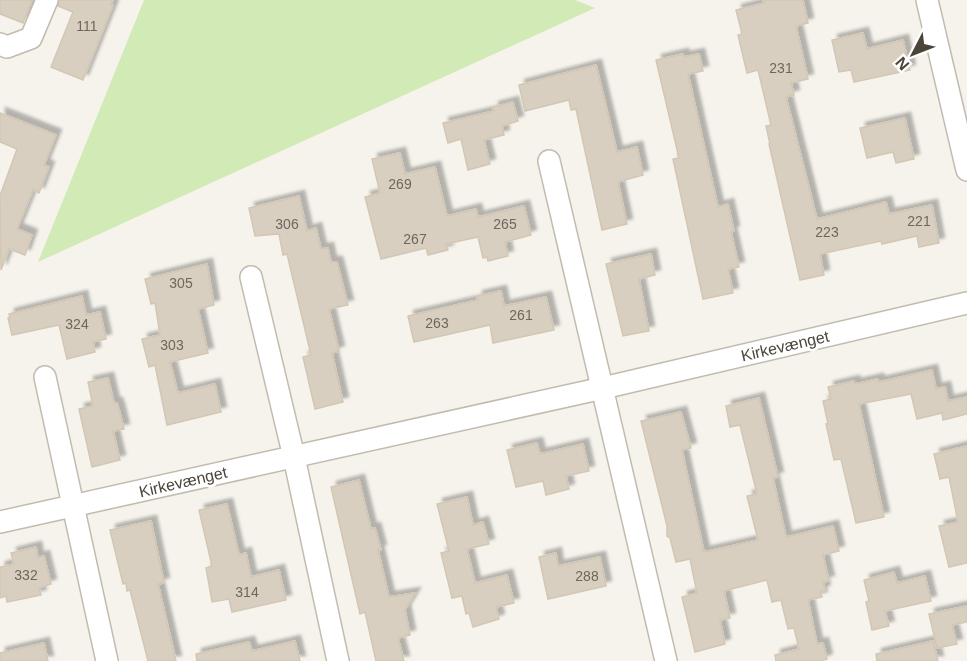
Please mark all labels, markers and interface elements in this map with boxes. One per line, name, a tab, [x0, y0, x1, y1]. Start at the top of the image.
house number: 111	[76, 18, 98, 34]
north arrow	[883, 24, 943, 84]
text: N	[892, 54, 912, 74]
house number: 231	[769, 60, 793, 76]
house number: 269	[388, 176, 412, 192]
house number: 221	[907, 213, 931, 229]
house number: 306	[275, 216, 299, 232]
house number: 265	[493, 216, 517, 232]
house number: 223	[815, 224, 839, 240]
house number: 267	[403, 231, 427, 247]
house number: 305	[169, 275, 193, 291]
house number: 261	[509, 307, 533, 323]
house number: 263	[425, 315, 449, 331]
house number: 324	[65, 316, 89, 332]
street label: Kirkevænget	[739, 327, 831, 364]
house number: 303	[160, 337, 184, 353]
street label: Kirkevænget	[137, 463, 229, 500]
house number: 332	[14, 567, 38, 583]
house number: 288	[575, 568, 599, 584]
house number: 314	[235, 584, 259, 600]

